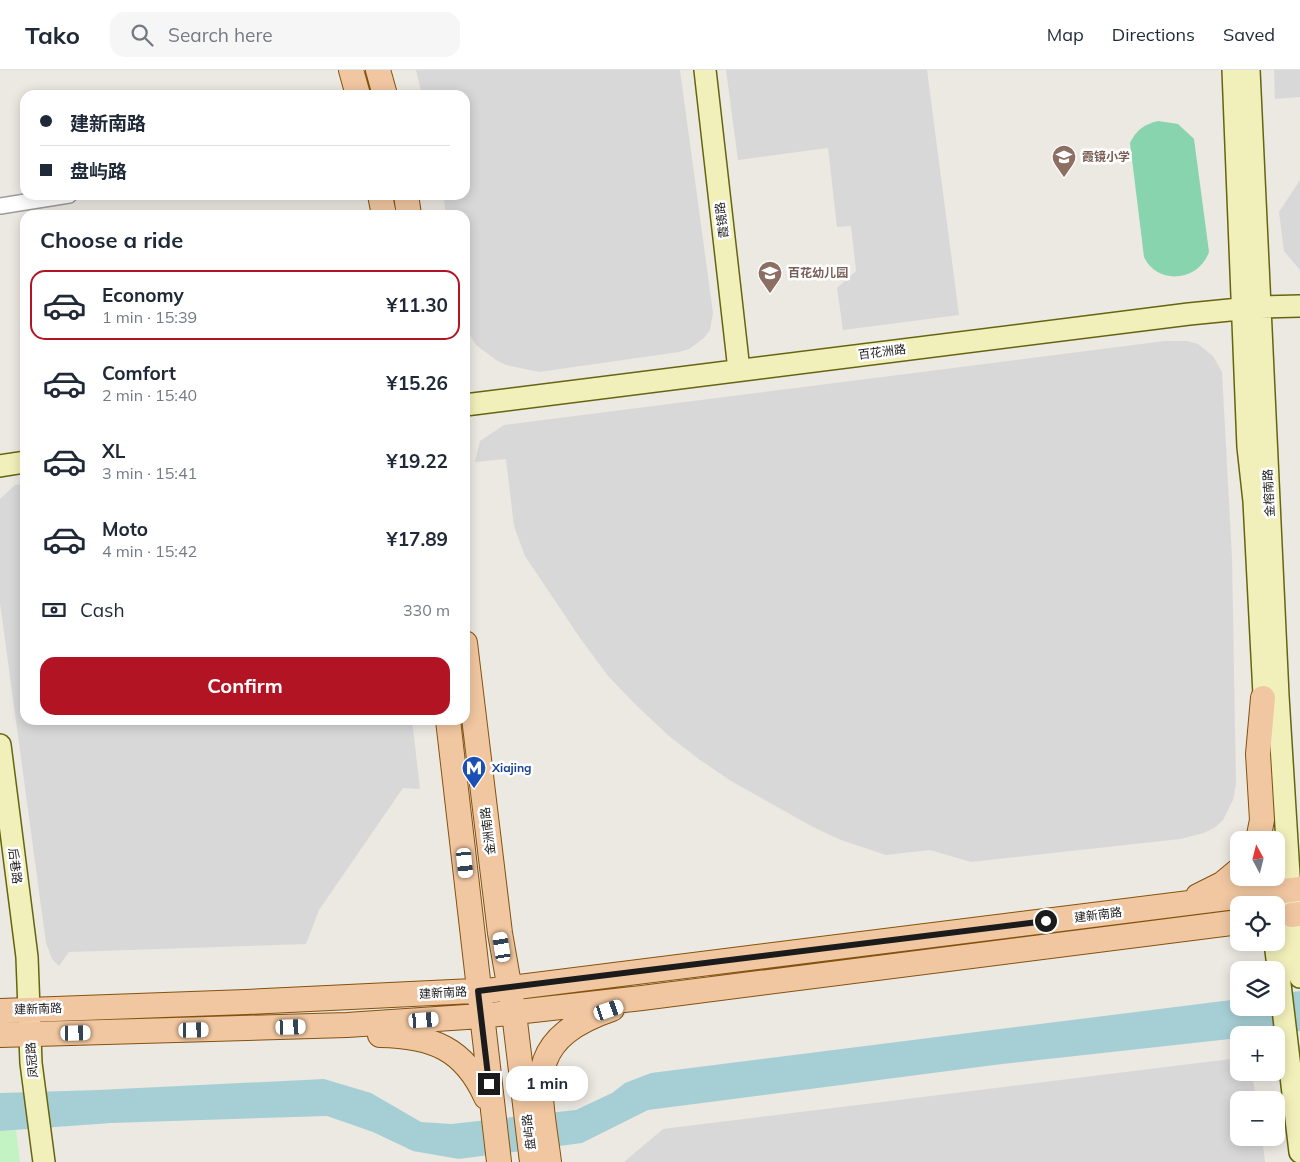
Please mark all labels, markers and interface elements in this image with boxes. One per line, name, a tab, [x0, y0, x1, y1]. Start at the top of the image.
search box	[110, 12, 460, 57]
text: Tako	[25, 20, 80, 50]
icon: search	[128, 21, 156, 49]
text: Search here	[168, 23, 273, 47]
text: Map	[1047, 23, 1084, 46]
text: Directions	[1112, 23, 1195, 46]
text: Saved	[1223, 23, 1275, 46]
text: 建新南路	[70, 111, 146, 135]
school or university icon: 霞镜小学	[1051, 144, 1077, 178]
place label: 霞镜小学	[1082, 149, 1130, 164]
text: 盘屿路	[70, 159, 127, 183]
street label: 霞镜路	[712, 201, 731, 239]
text: Choose a ride	[40, 226, 183, 254]
school or university icon: 百花幼儿园	[757, 260, 783, 294]
place label: 百花幼儿园	[788, 265, 848, 280]
icon: car	[42, 283, 87, 328]
text: Economy	[102, 283, 184, 307]
text: ¥11.30	[386, 293, 448, 317]
text: 1 min · 15:39	[102, 307, 197, 327]
street label: 百花洲路	[857, 341, 907, 362]
icon: car	[42, 361, 87, 406]
text: Comfort	[102, 361, 176, 385]
text: ¥15.26	[386, 371, 448, 395]
text: 2 min · 15:40	[102, 385, 197, 405]
icon: car	[42, 439, 87, 484]
text: XL	[102, 439, 125, 463]
text: ¥19.22	[386, 449, 448, 473]
text: 3 min · 15:41	[102, 463, 197, 483]
street label: 金榕南路	[1260, 469, 1277, 517]
icon: car	[42, 517, 87, 562]
text: Moto	[102, 517, 148, 541]
text: ¥17.89	[386, 527, 448, 551]
text: 4 min · 15:42	[102, 541, 197, 561]
icon: cash	[40, 596, 68, 624]
text: Cash	[80, 598, 125, 622]
text: 330 m	[403, 600, 450, 620]
button: Confirm	[40, 657, 450, 715]
metro station icon: Xiajing	[461, 755, 487, 789]
place label: Xiajing	[491, 760, 532, 775]
street label: 金洲南路	[477, 806, 498, 856]
north arrow	[1230, 831, 1285, 886]
map controls	[1230, 831, 1285, 1146]
street label: 后巷路	[6, 847, 25, 885]
car	[455, 847, 474, 879]
button: locate	[1230, 896, 1285, 951]
street label: 建新南路	[1073, 904, 1123, 925]
route start	[1035, 910, 1057, 932]
car	[492, 931, 511, 963]
button: layers	[1230, 961, 1285, 1016]
street label: 建新南路	[419, 984, 467, 1001]
car	[592, 998, 625, 1022]
street label: 建新南路	[14, 1000, 62, 1017]
car	[408, 1011, 439, 1029]
car	[275, 1019, 306, 1035]
car	[178, 1022, 209, 1038]
car	[60, 1025, 91, 1041]
button: +	[1230, 1026, 1285, 1081]
street label: 凤冠路	[22, 1041, 41, 1079]
callout: 1 min	[506, 1066, 589, 1102]
route end	[478, 1073, 500, 1095]
text: 1 min	[526, 1073, 568, 1093]
button: −	[1230, 1091, 1285, 1146]
street label: 盘屿路	[519, 1113, 538, 1151]

